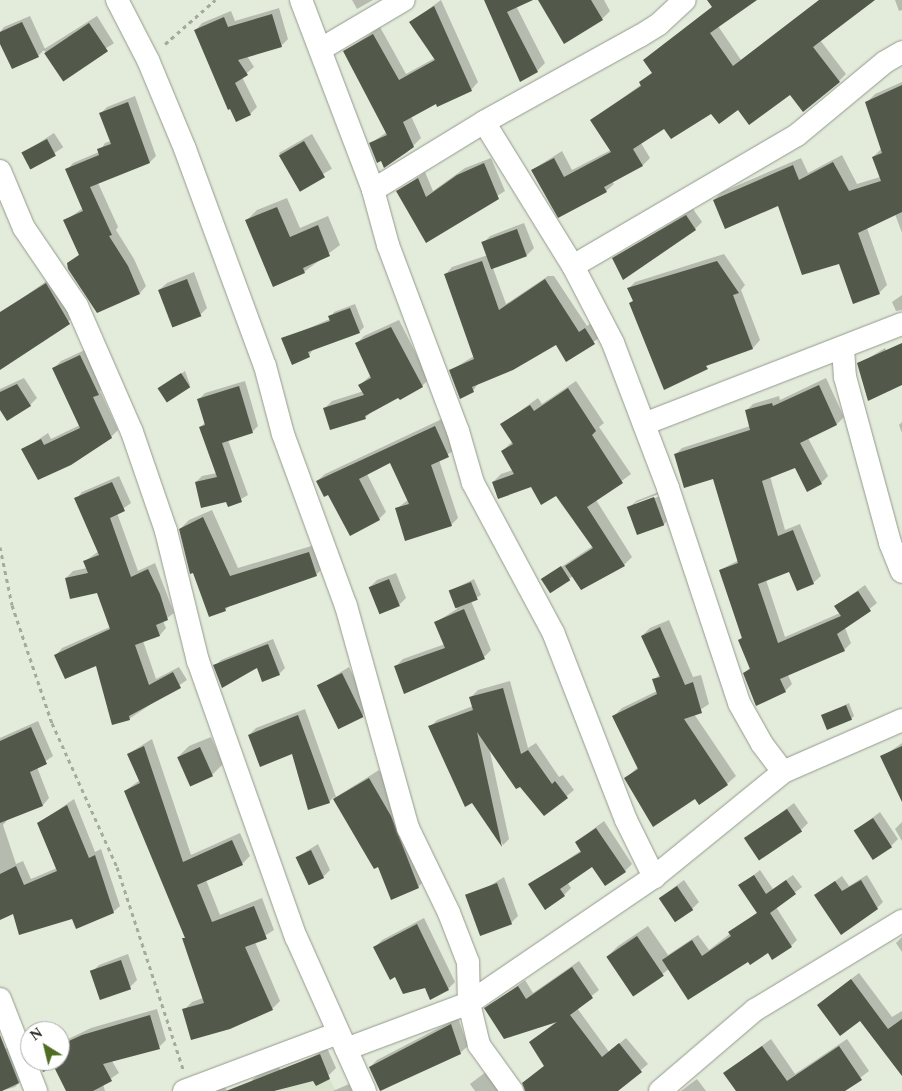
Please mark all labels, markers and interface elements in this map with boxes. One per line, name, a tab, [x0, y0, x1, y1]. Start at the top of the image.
north arrow	[20, 1021, 70, 1071]
text: N	[26, 1022, 47, 1046]

